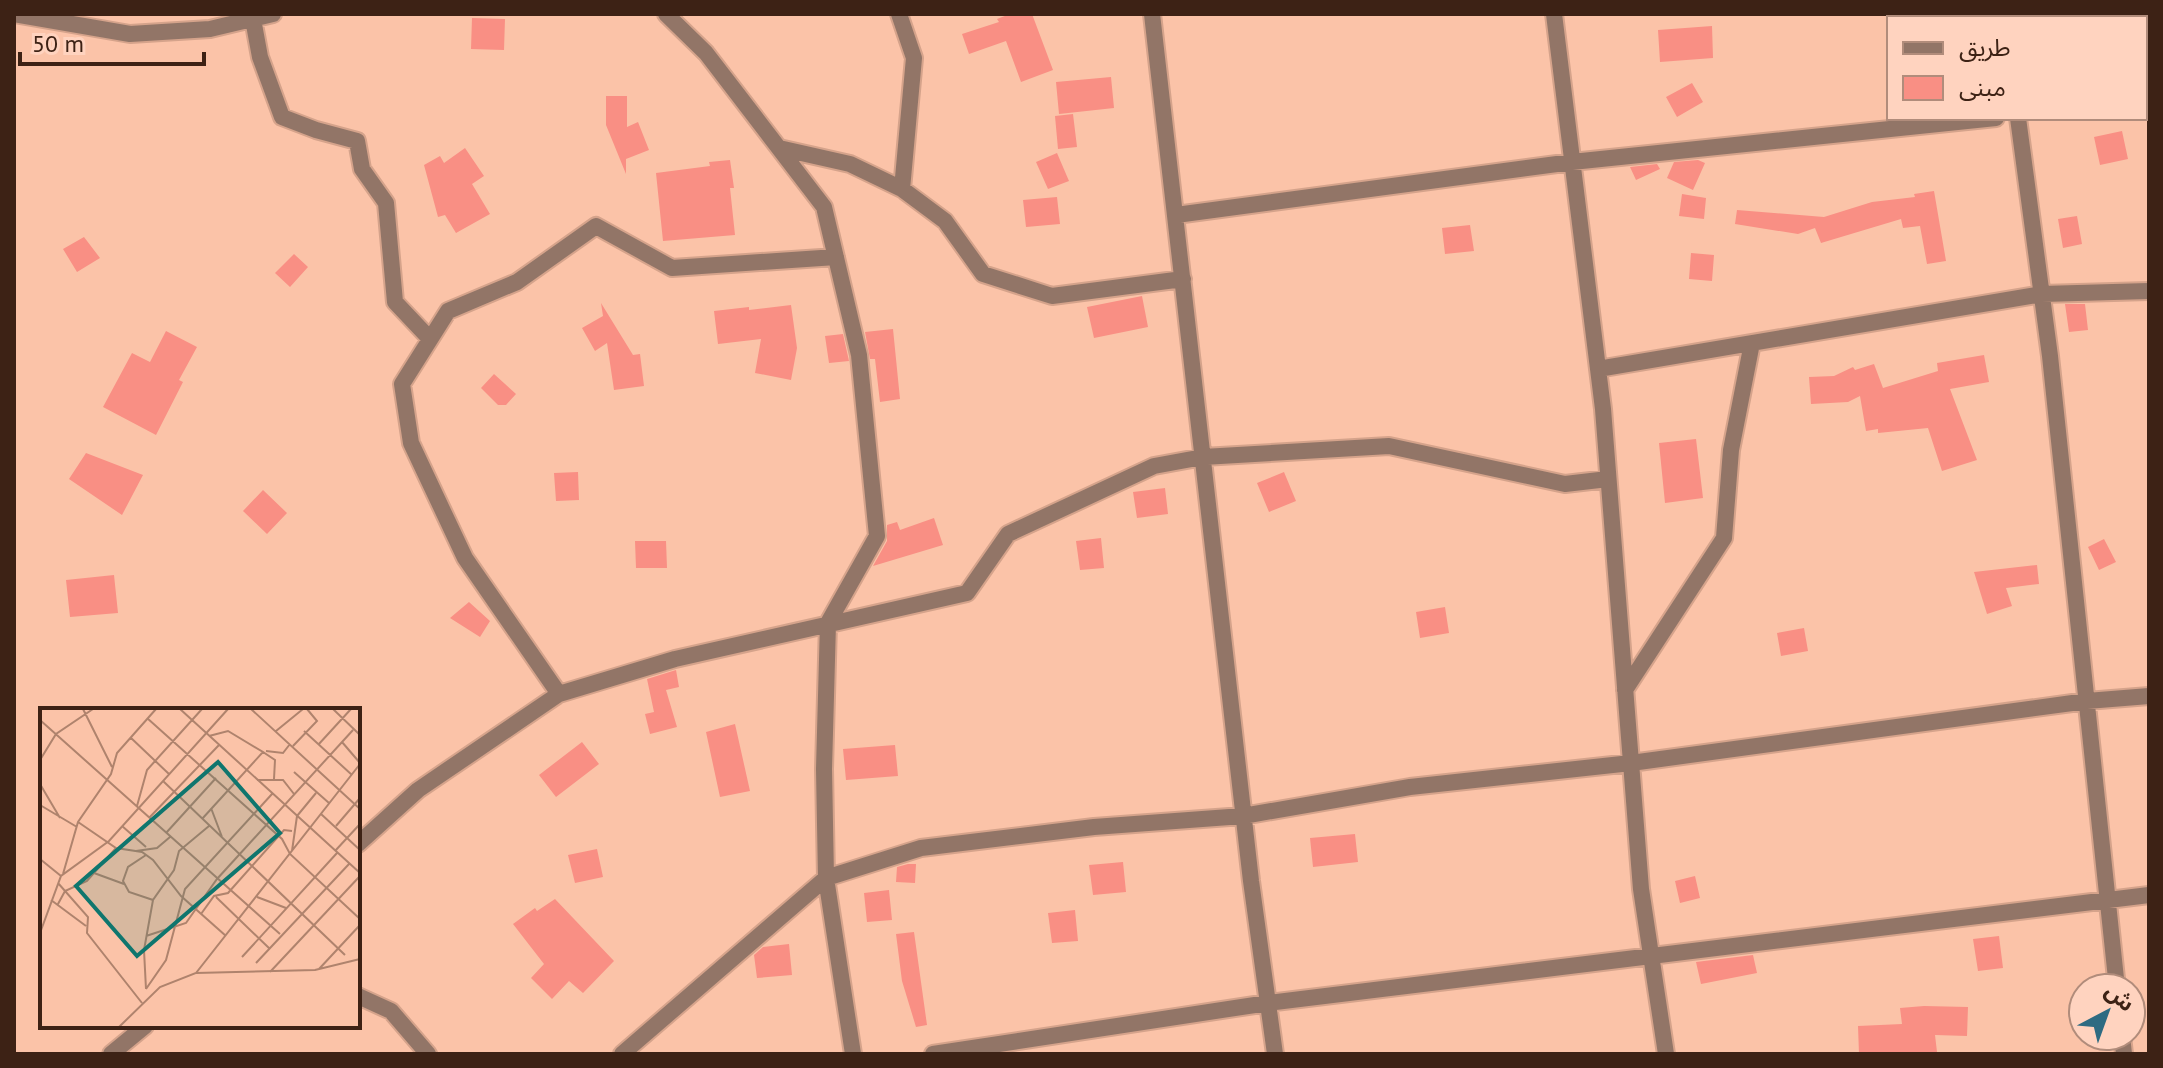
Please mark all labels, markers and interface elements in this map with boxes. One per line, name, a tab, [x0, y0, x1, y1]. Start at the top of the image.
scale bar	[20, 16, 204, 66]
legend	[1887, 16, 2147, 120]
text: 50 m	[32, 28, 84, 59]
text: طريق	[1959, 32, 2011, 63]
text: مبنى	[1959, 72, 2006, 103]
inset map	[40, 708, 360, 1028]
north arrow	[2067, 972, 2147, 1052]
text: ش	[2100, 976, 2141, 1017]

